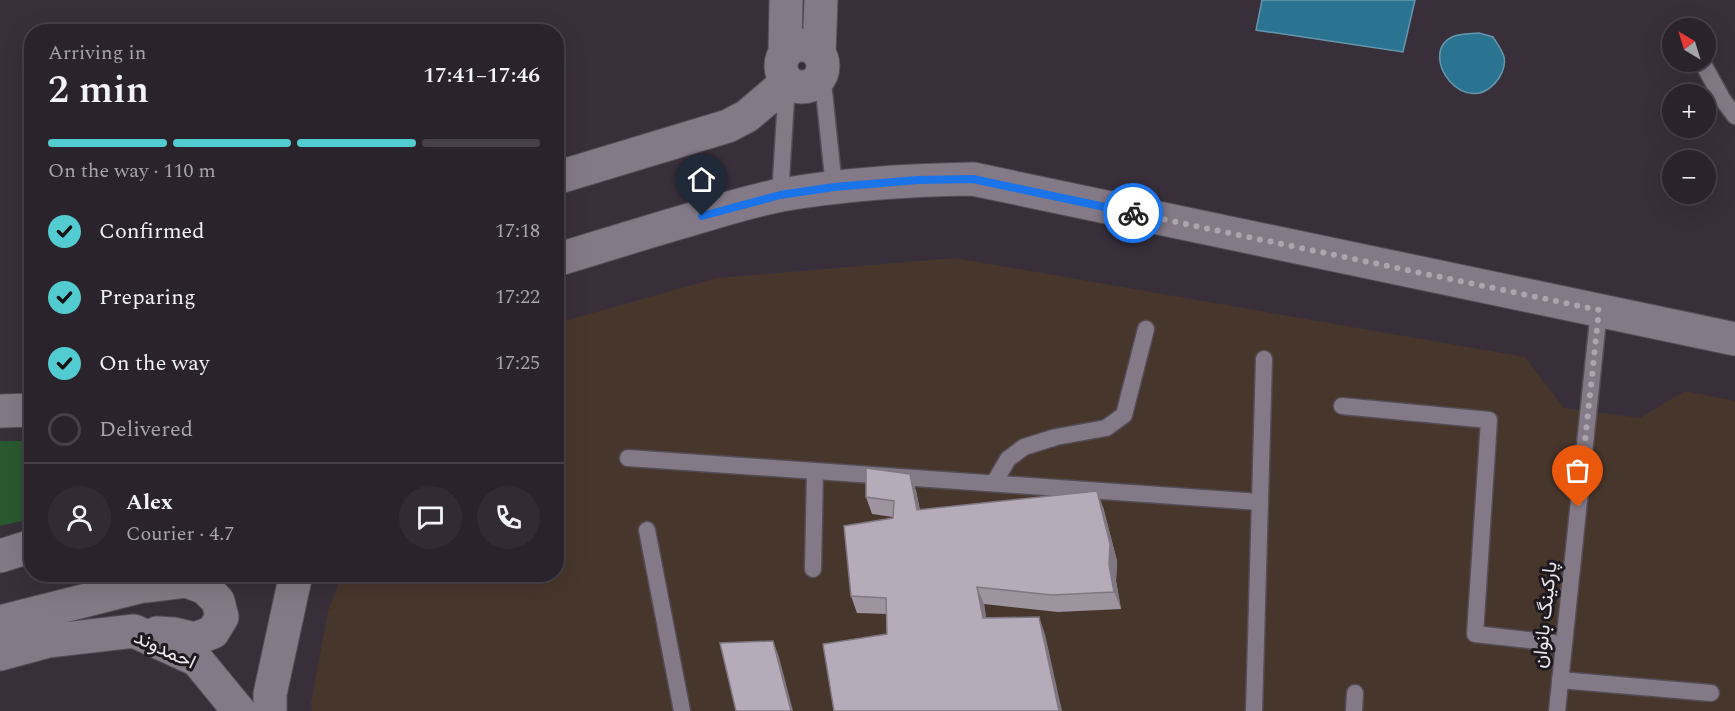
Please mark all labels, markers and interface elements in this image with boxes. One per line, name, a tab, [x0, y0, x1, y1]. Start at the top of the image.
north arrow	[1662, 18, 1716, 72]
map controls	[1662, 18, 1716, 204]
text: Arriving in	[48, 38, 146, 68]
text: 17:41–17:46	[423, 59, 540, 92]
text: 2 min	[48, 61, 149, 120]
button: +	[1662, 84, 1716, 138]
button: −	[1662, 150, 1716, 204]
pin	[676, 154, 727, 216]
text: On the way · 110 m	[48, 156, 216, 186]
icon: home	[685, 163, 718, 196]
courier	[1103, 183, 1163, 243]
icon: bike	[1117, 197, 1150, 230]
icon: check	[48, 215, 81, 248]
text: Confirmed	[99, 215, 205, 248]
text: 17:18	[495, 216, 540, 246]
icon: check	[48, 281, 81, 314]
text: Preparing	[99, 281, 196, 314]
text: 17:22	[495, 282, 540, 312]
icon: check	[48, 347, 81, 380]
text: On the way	[99, 347, 210, 380]
text: 17:25	[495, 348, 540, 378]
text: Delivered	[99, 413, 193, 446]
pin	[1552, 445, 1603, 507]
icon: bag	[1561, 454, 1594, 487]
button: person	[48, 486, 111, 549]
text: Alex	[126, 486, 173, 519]
button: chat	[399, 486, 462, 549]
button: phone	[477, 486, 540, 549]
text: Courier · 4.7	[126, 519, 234, 549]
street label: پارکینگ بانوان	[1524, 560, 1566, 670]
street label: احمدوند	[129, 623, 201, 677]

